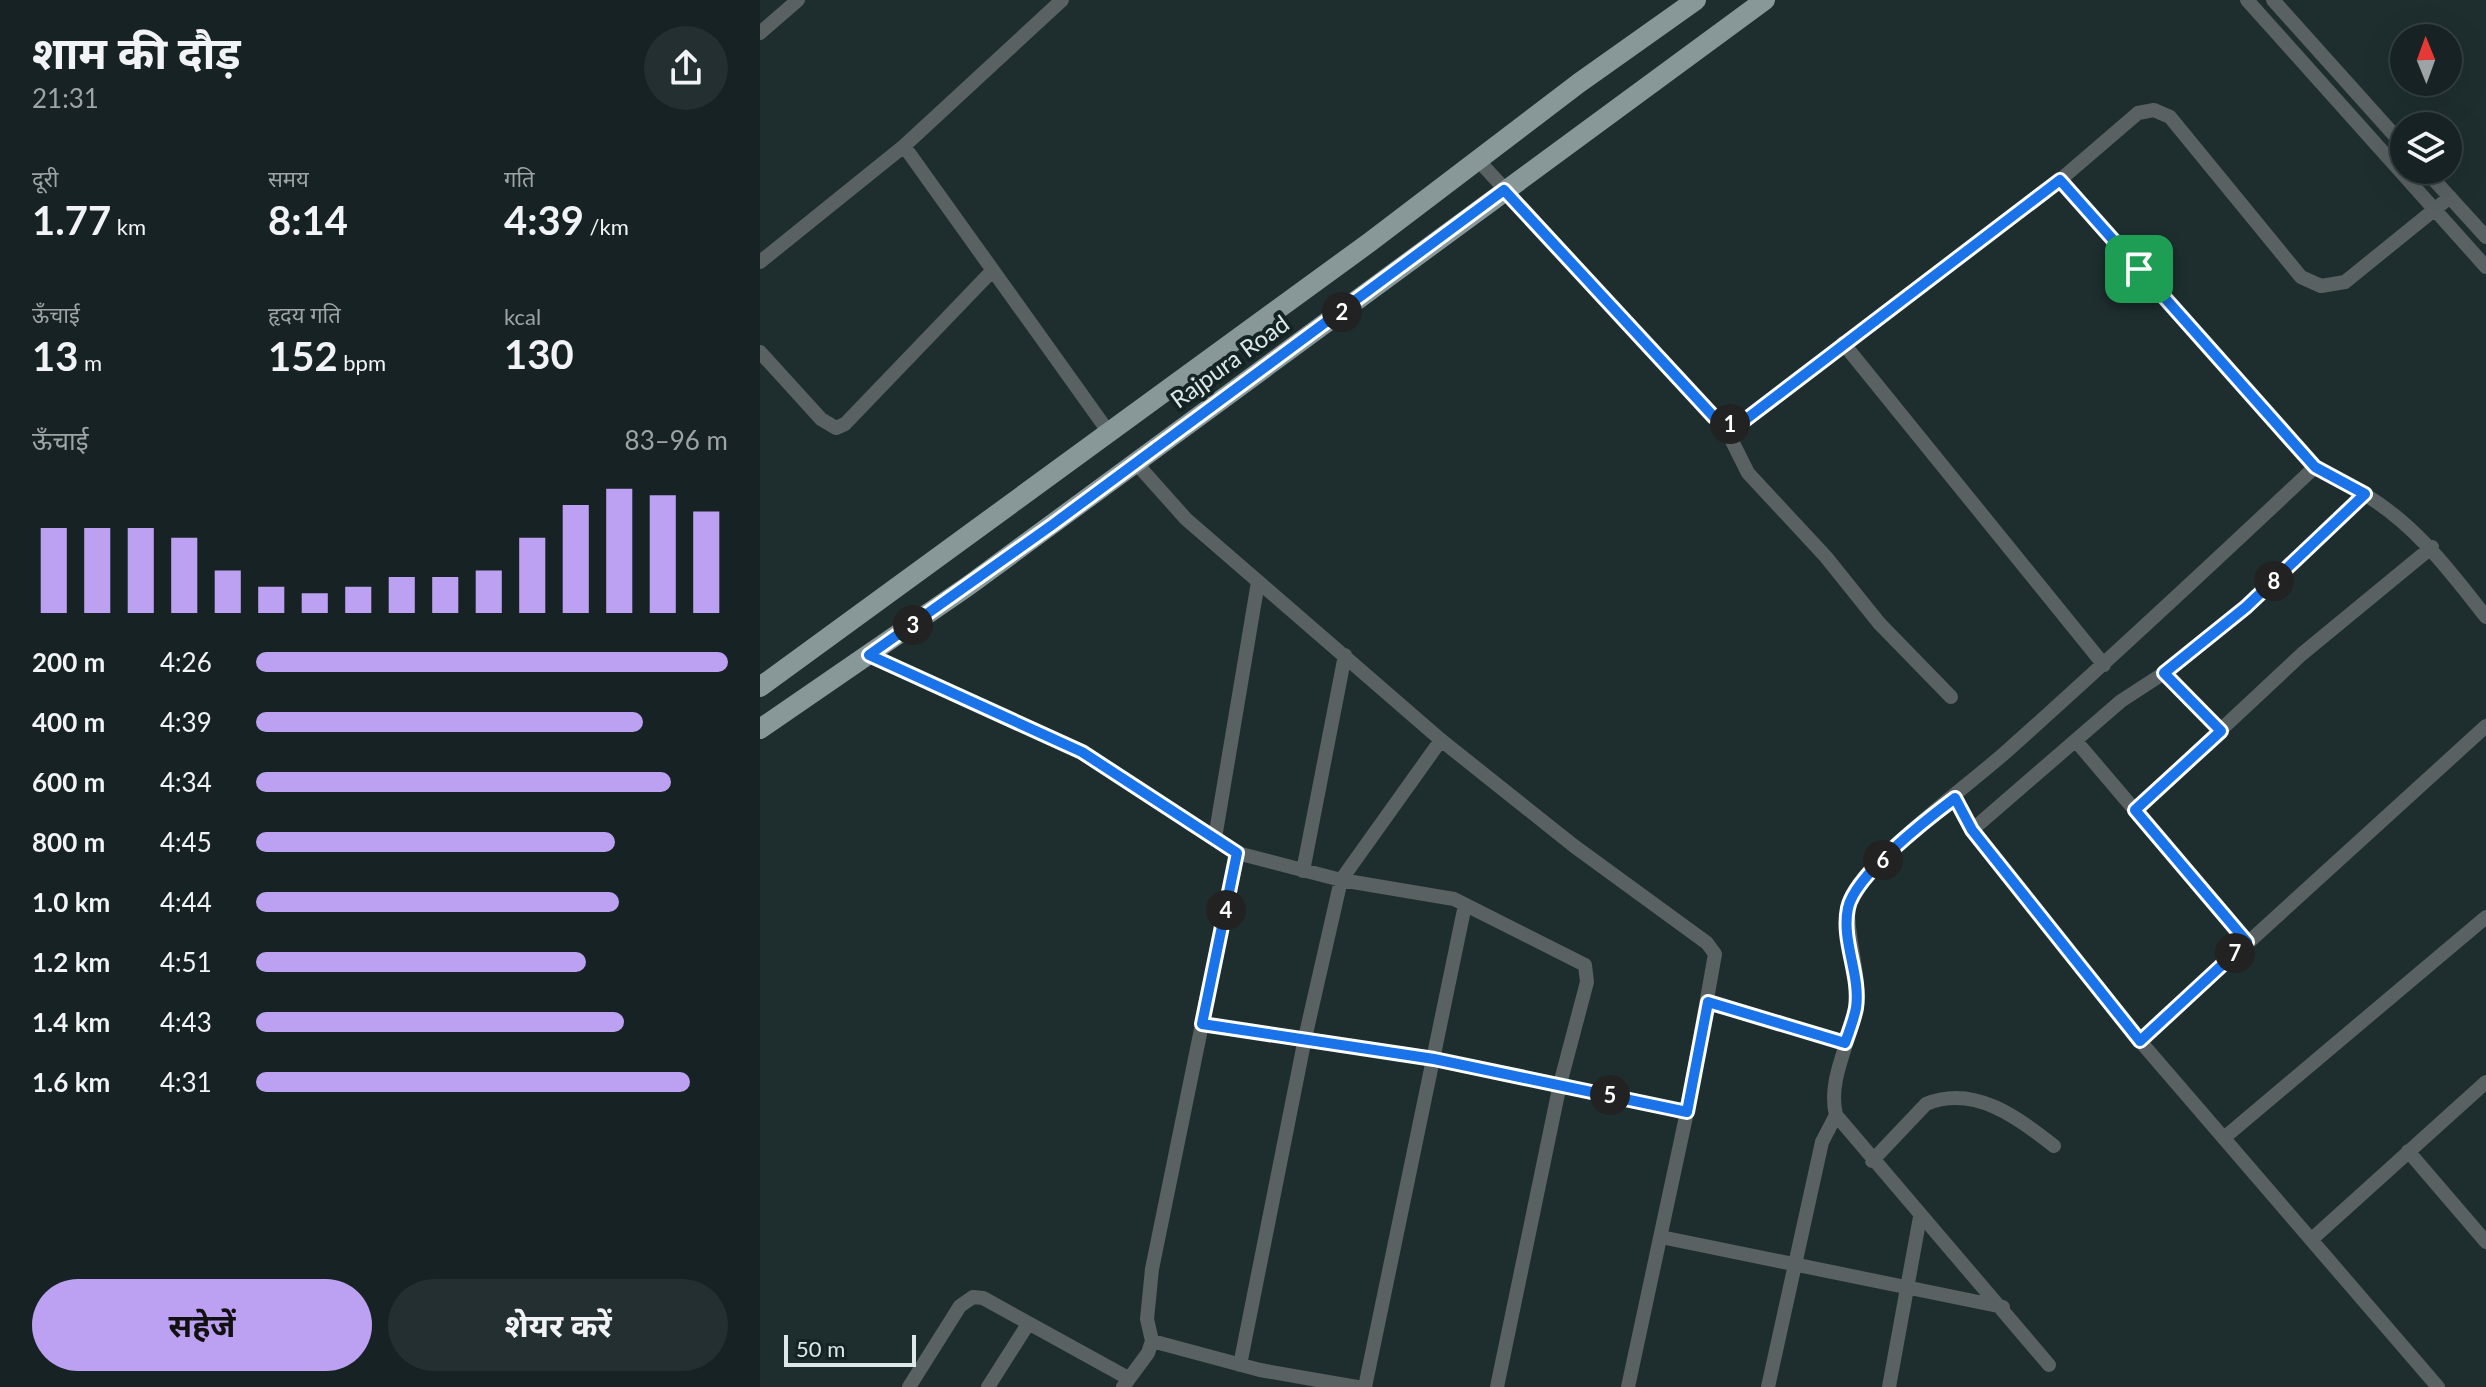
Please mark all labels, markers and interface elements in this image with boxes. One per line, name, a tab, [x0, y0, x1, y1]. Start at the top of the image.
north arrow	[2390, 24, 2462, 96]
map controls	[2390, 24, 2462, 184]
text: शाम की दौड़	[32, 26, 241, 78]
button: share	[644, 26, 728, 110]
text: 21:31	[32, 82, 99, 114]
button: layers	[2390, 112, 2462, 184]
text: दूरी	[32, 165, 58, 192]
text: समय	[268, 165, 309, 192]
text: गति	[504, 165, 535, 192]
text: 1.77	[32, 196, 111, 244]
text: 8:14	[268, 196, 348, 244]
text: 4:39	[504, 196, 584, 244]
text: km	[111, 213, 146, 240]
text: /km	[584, 213, 629, 240]
pin	[2105, 235, 2173, 303]
icon: arrive	[2117, 247, 2161, 291]
pin: 2	[1322, 292, 1362, 332]
text: 2	[1336, 298, 1348, 325]
text: ऊँचाई	[32, 301, 80, 328]
text: हृदय गति	[268, 301, 341, 328]
text: kcal	[504, 303, 541, 330]
street label: Rajpura Road	[1164, 308, 1294, 413]
text: 130	[504, 330, 574, 378]
text: 13	[32, 332, 78, 380]
text: 152	[268, 332, 338, 380]
text: m	[78, 349, 102, 376]
text: bpm	[338, 349, 386, 376]
pin: 1	[1710, 404, 1750, 444]
text: 1	[1724, 410, 1736, 437]
text: ऊँचाई	[32, 424, 88, 456]
text: 83–96 m	[625, 424, 728, 456]
pin: 8	[2254, 561, 2294, 601]
text: 8	[2268, 567, 2280, 594]
pin: 3	[893, 605, 933, 645]
text: 3	[907, 611, 919, 638]
text: 200 m	[32, 646, 105, 678]
text: 4:26	[160, 646, 212, 678]
text: 400 m	[32, 706, 105, 738]
text: 4:39	[160, 706, 212, 738]
text: 600 m	[32, 766, 105, 798]
text: 4:34	[160, 766, 212, 798]
text: 800 m	[32, 826, 105, 858]
text: 4:45	[160, 826, 212, 858]
pin: 6	[1863, 840, 1903, 880]
text: 6	[1877, 846, 1889, 873]
text: 1.0 km	[32, 886, 110, 918]
text: 4:44	[160, 886, 212, 918]
pin: 4	[1206, 890, 1246, 930]
text: 4	[1220, 896, 1232, 923]
pin: 7	[2215, 933, 2255, 973]
text: 7	[2229, 939, 2241, 966]
text: 1.2 km	[32, 946, 110, 978]
text: 4:51	[160, 946, 212, 978]
text: 1.4 km	[32, 1006, 110, 1038]
text: 4:43	[160, 1006, 212, 1038]
text: 1.6 km	[32, 1066, 110, 1098]
text: 4:31	[160, 1066, 212, 1098]
pin: 5	[1590, 1075, 1630, 1115]
text: 5	[1604, 1081, 1616, 1108]
button: सहेजें	[32, 1279, 372, 1371]
button: शेयर करें	[388, 1279, 728, 1371]
scale bar	[784, 1331, 916, 1367]
text: 50 m	[796, 1335, 845, 1362]

